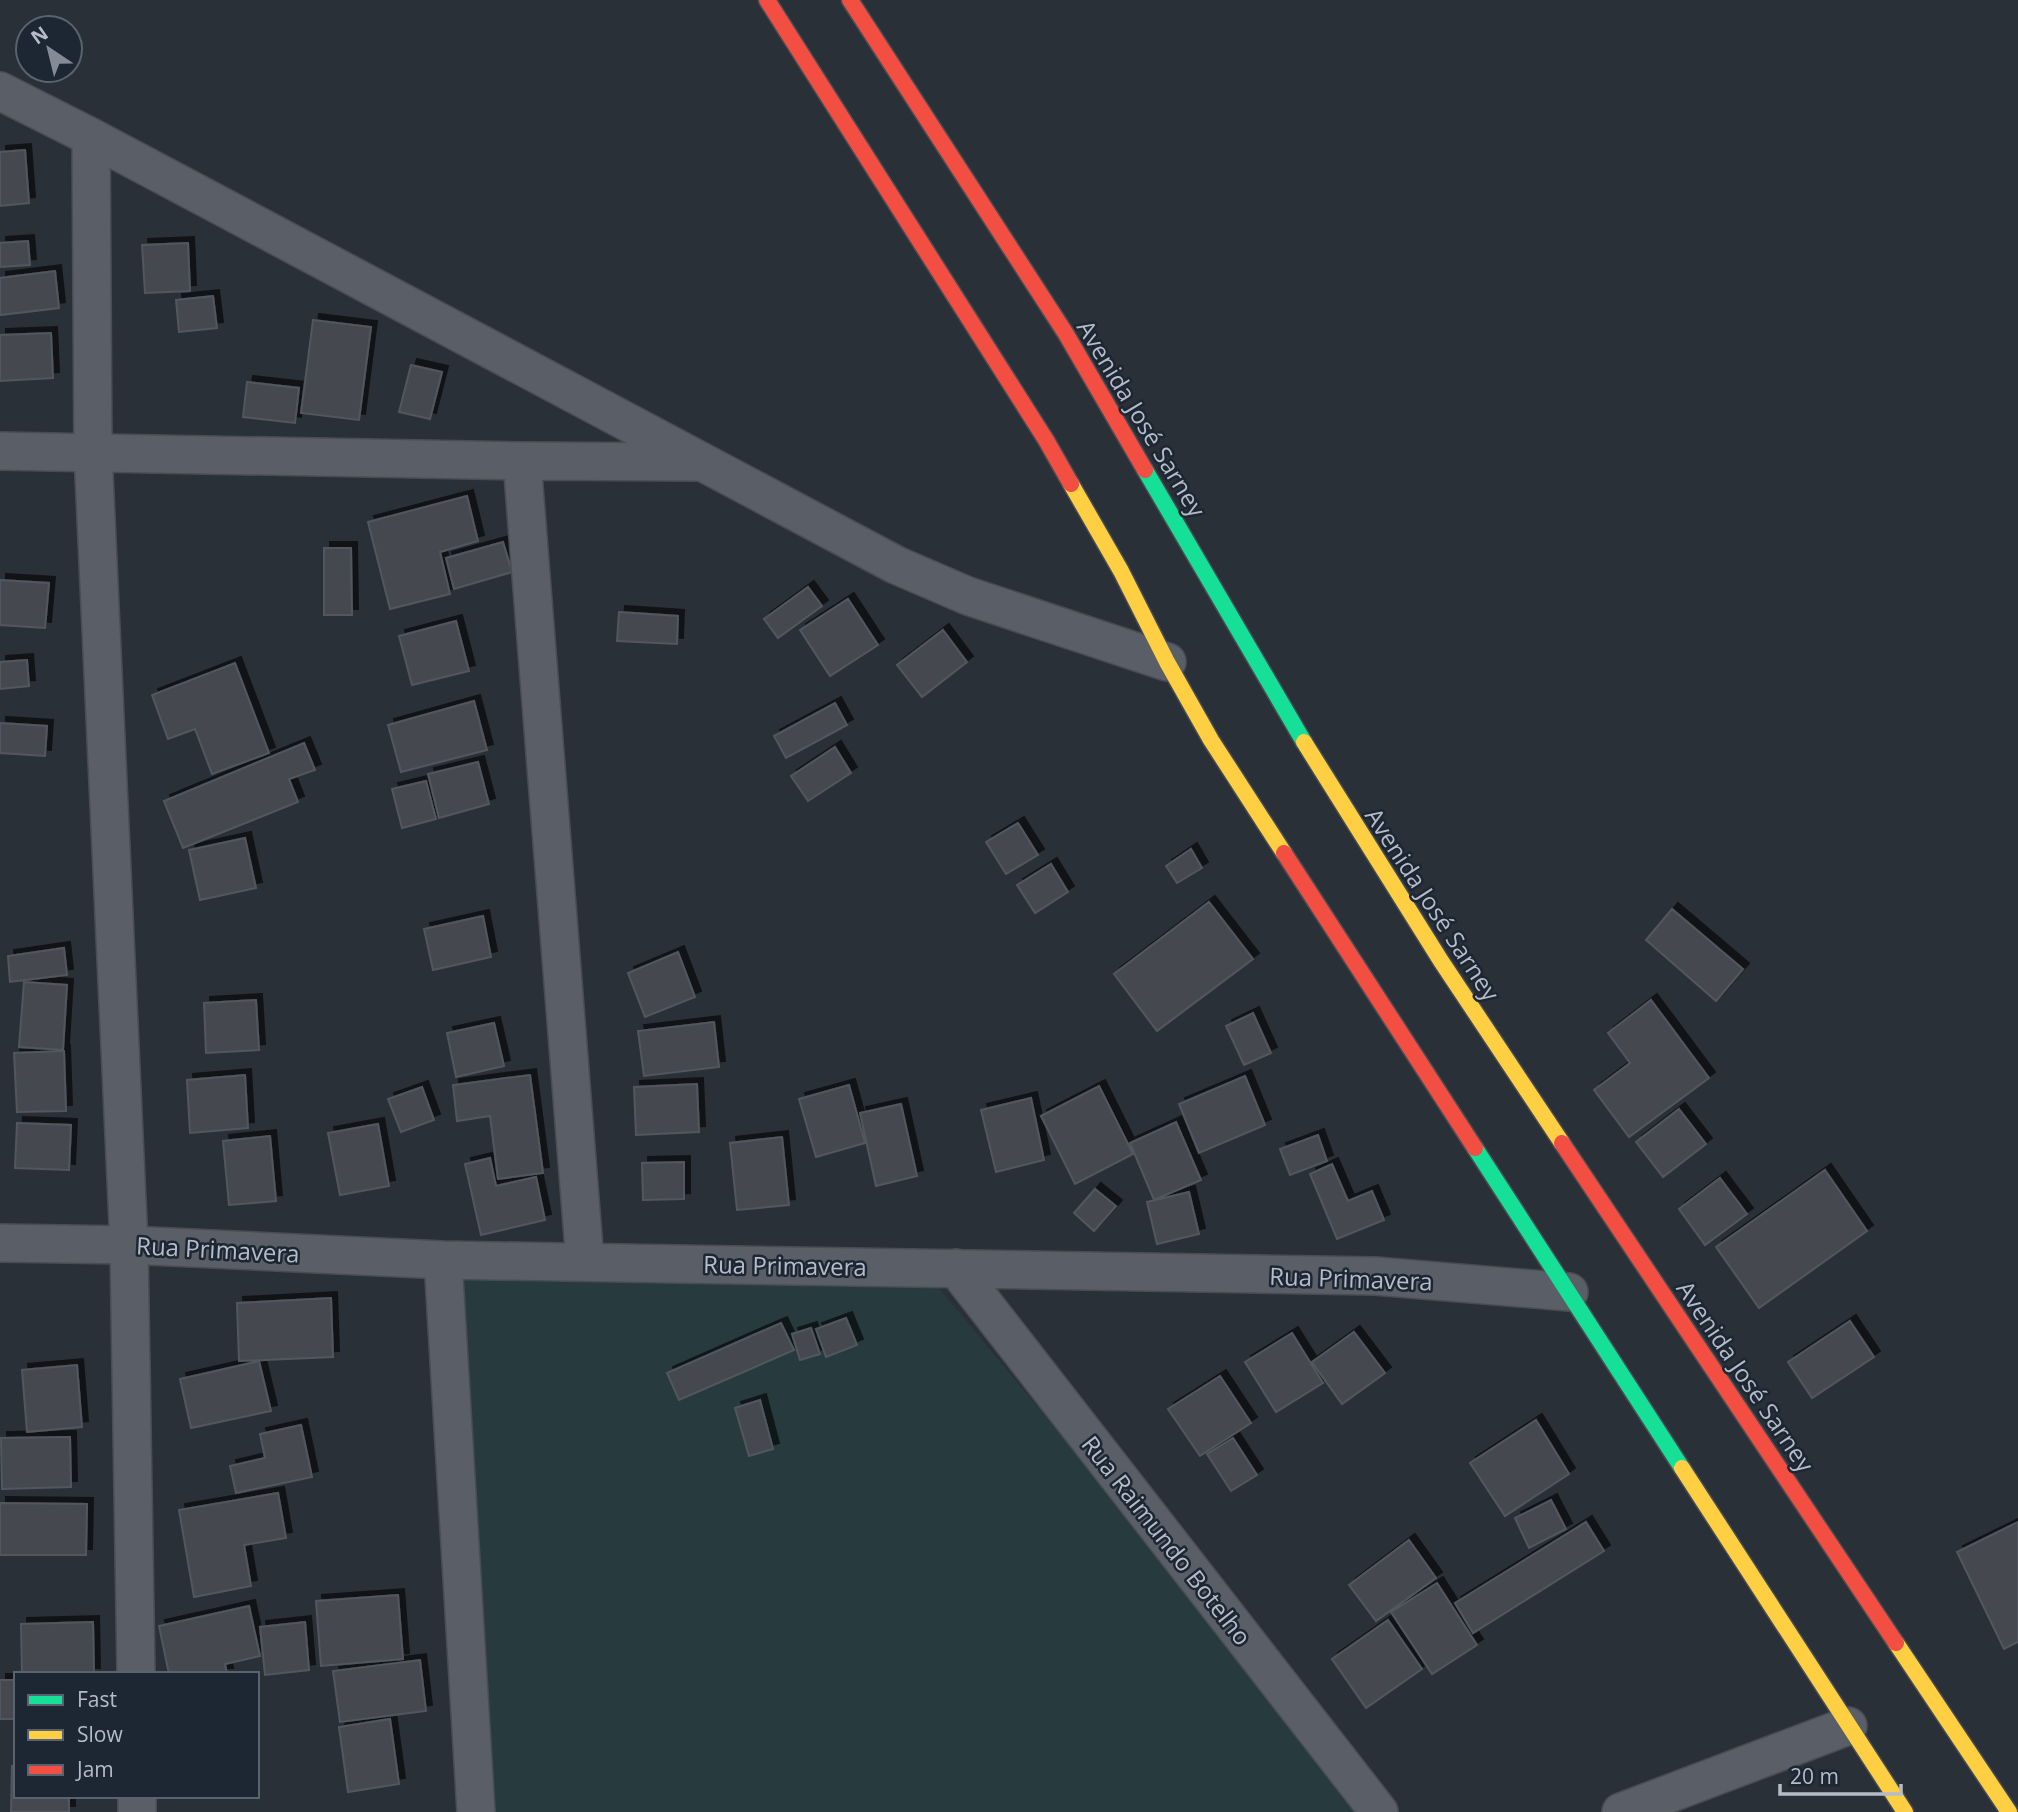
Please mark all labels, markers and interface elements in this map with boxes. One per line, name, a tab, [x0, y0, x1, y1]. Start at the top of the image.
north arrow	[14, 14, 84, 84]
text: N	[25, 20, 53, 50]
street label: Avenida José Sarney	[1070, 313, 1214, 523]
street label: Avenida José Sarney	[1358, 801, 1508, 1008]
street label: Rua Primavera	[135, 1228, 301, 1270]
street label: Rua Primavera	[703, 1247, 867, 1283]
street label: Rua Primavera	[1269, 1259, 1433, 1297]
street label: Avenida José Sarney	[1670, 1274, 1823, 1479]
street label: Rua Raimundo Botelho	[1075, 1428, 1259, 1652]
legend	[14, 1672, 259, 1798]
text: Fast	[77, 1685, 117, 1713]
text: Slow	[77, 1720, 123, 1748]
scale bar	[1780, 1752, 1901, 1796]
text: Jam	[75, 1755, 114, 1783]
text: 20 m	[1790, 1762, 1839, 1790]

